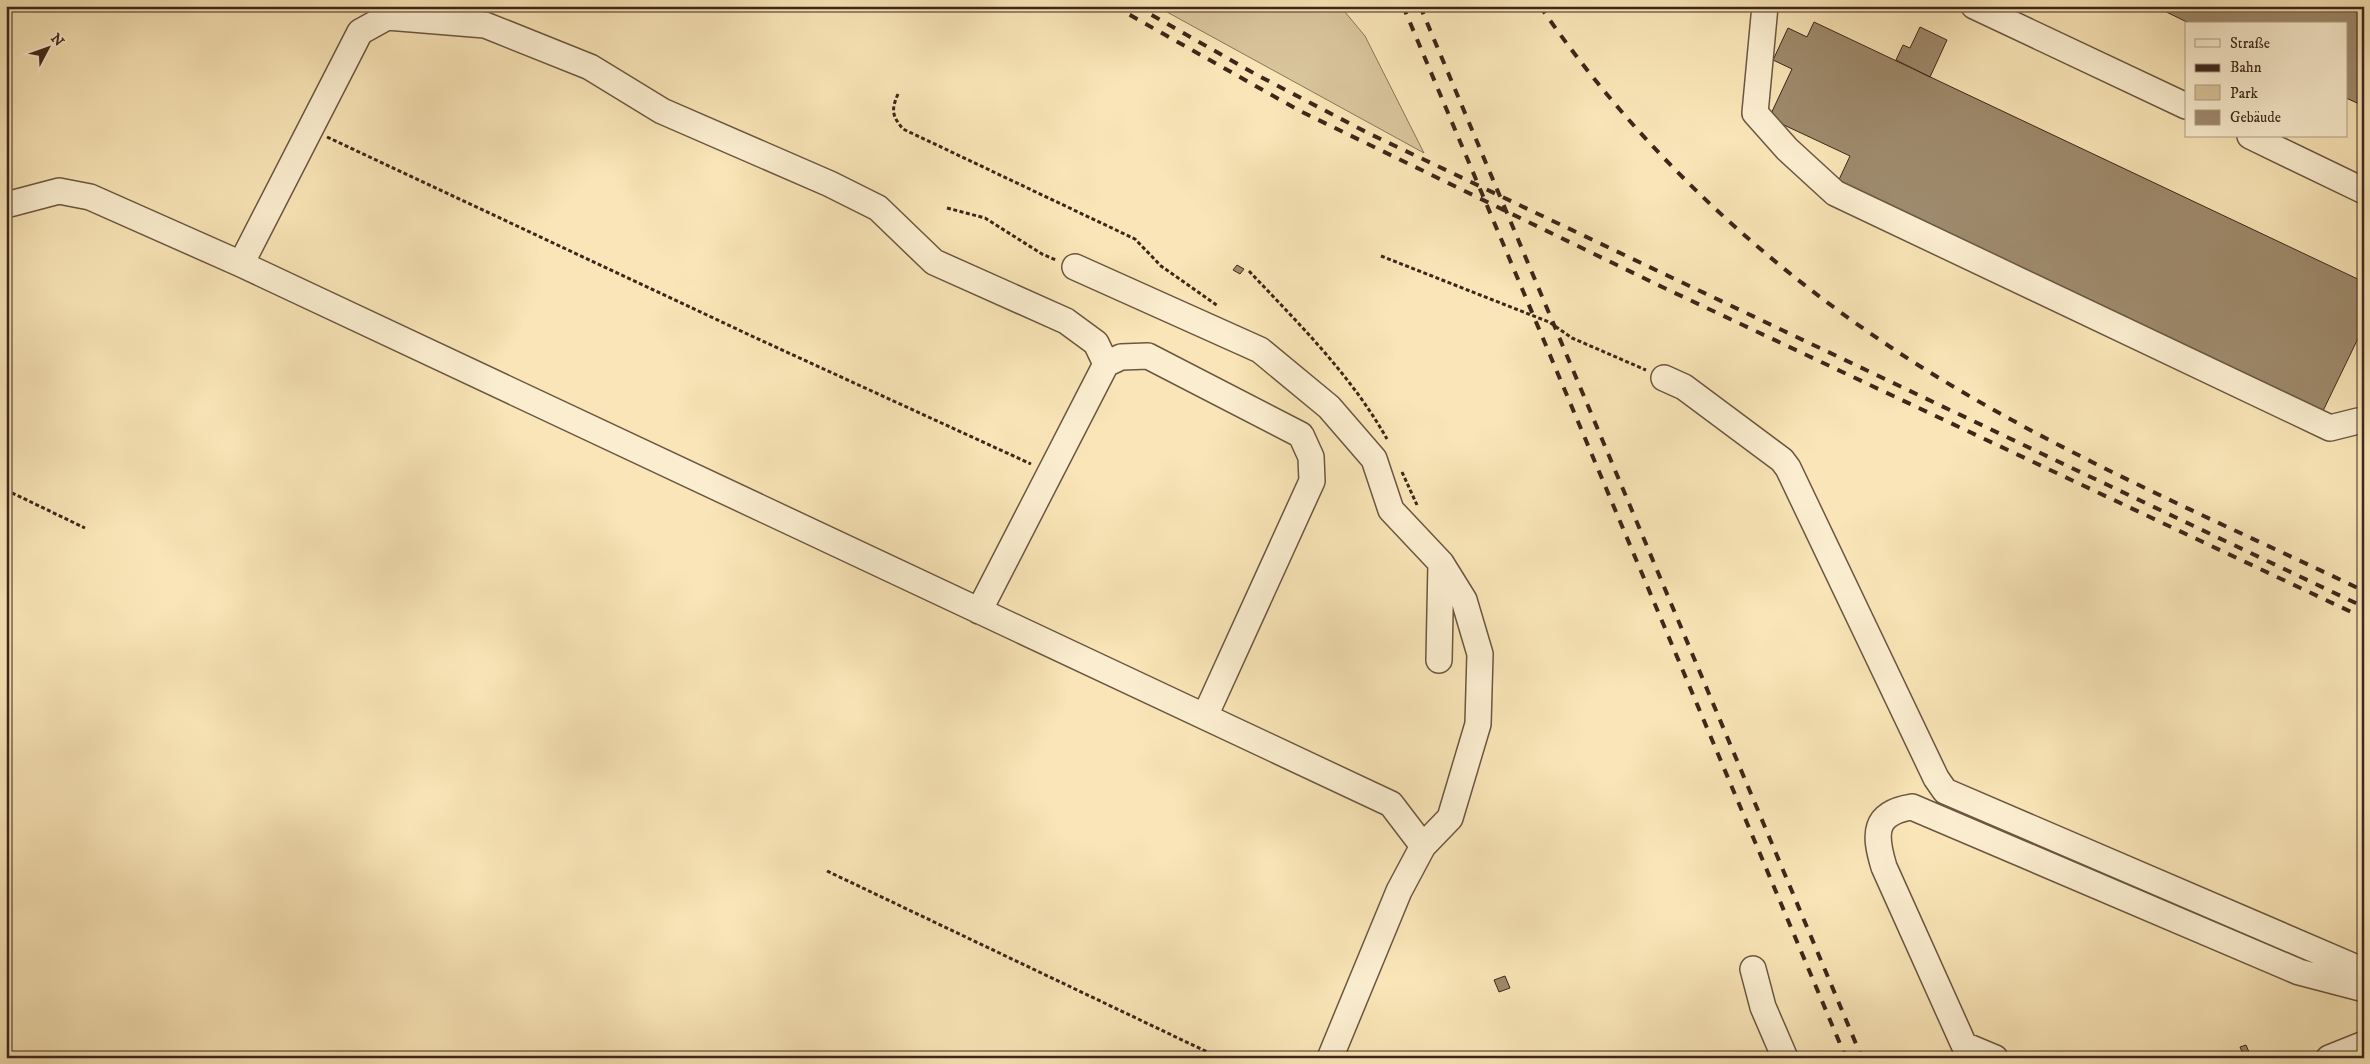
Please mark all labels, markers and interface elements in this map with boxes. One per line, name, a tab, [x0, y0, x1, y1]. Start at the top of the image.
north arrow	[22, 22, 72, 72]
legend	[2185, 22, 2348, 138]
text: N	[46, 30, 68, 51]
text: Straße	[2230, 34, 2270, 53]
text: Bahn	[2230, 58, 2262, 77]
text: Park	[2230, 84, 2259, 103]
text: Gebäude	[2230, 108, 2281, 127]

